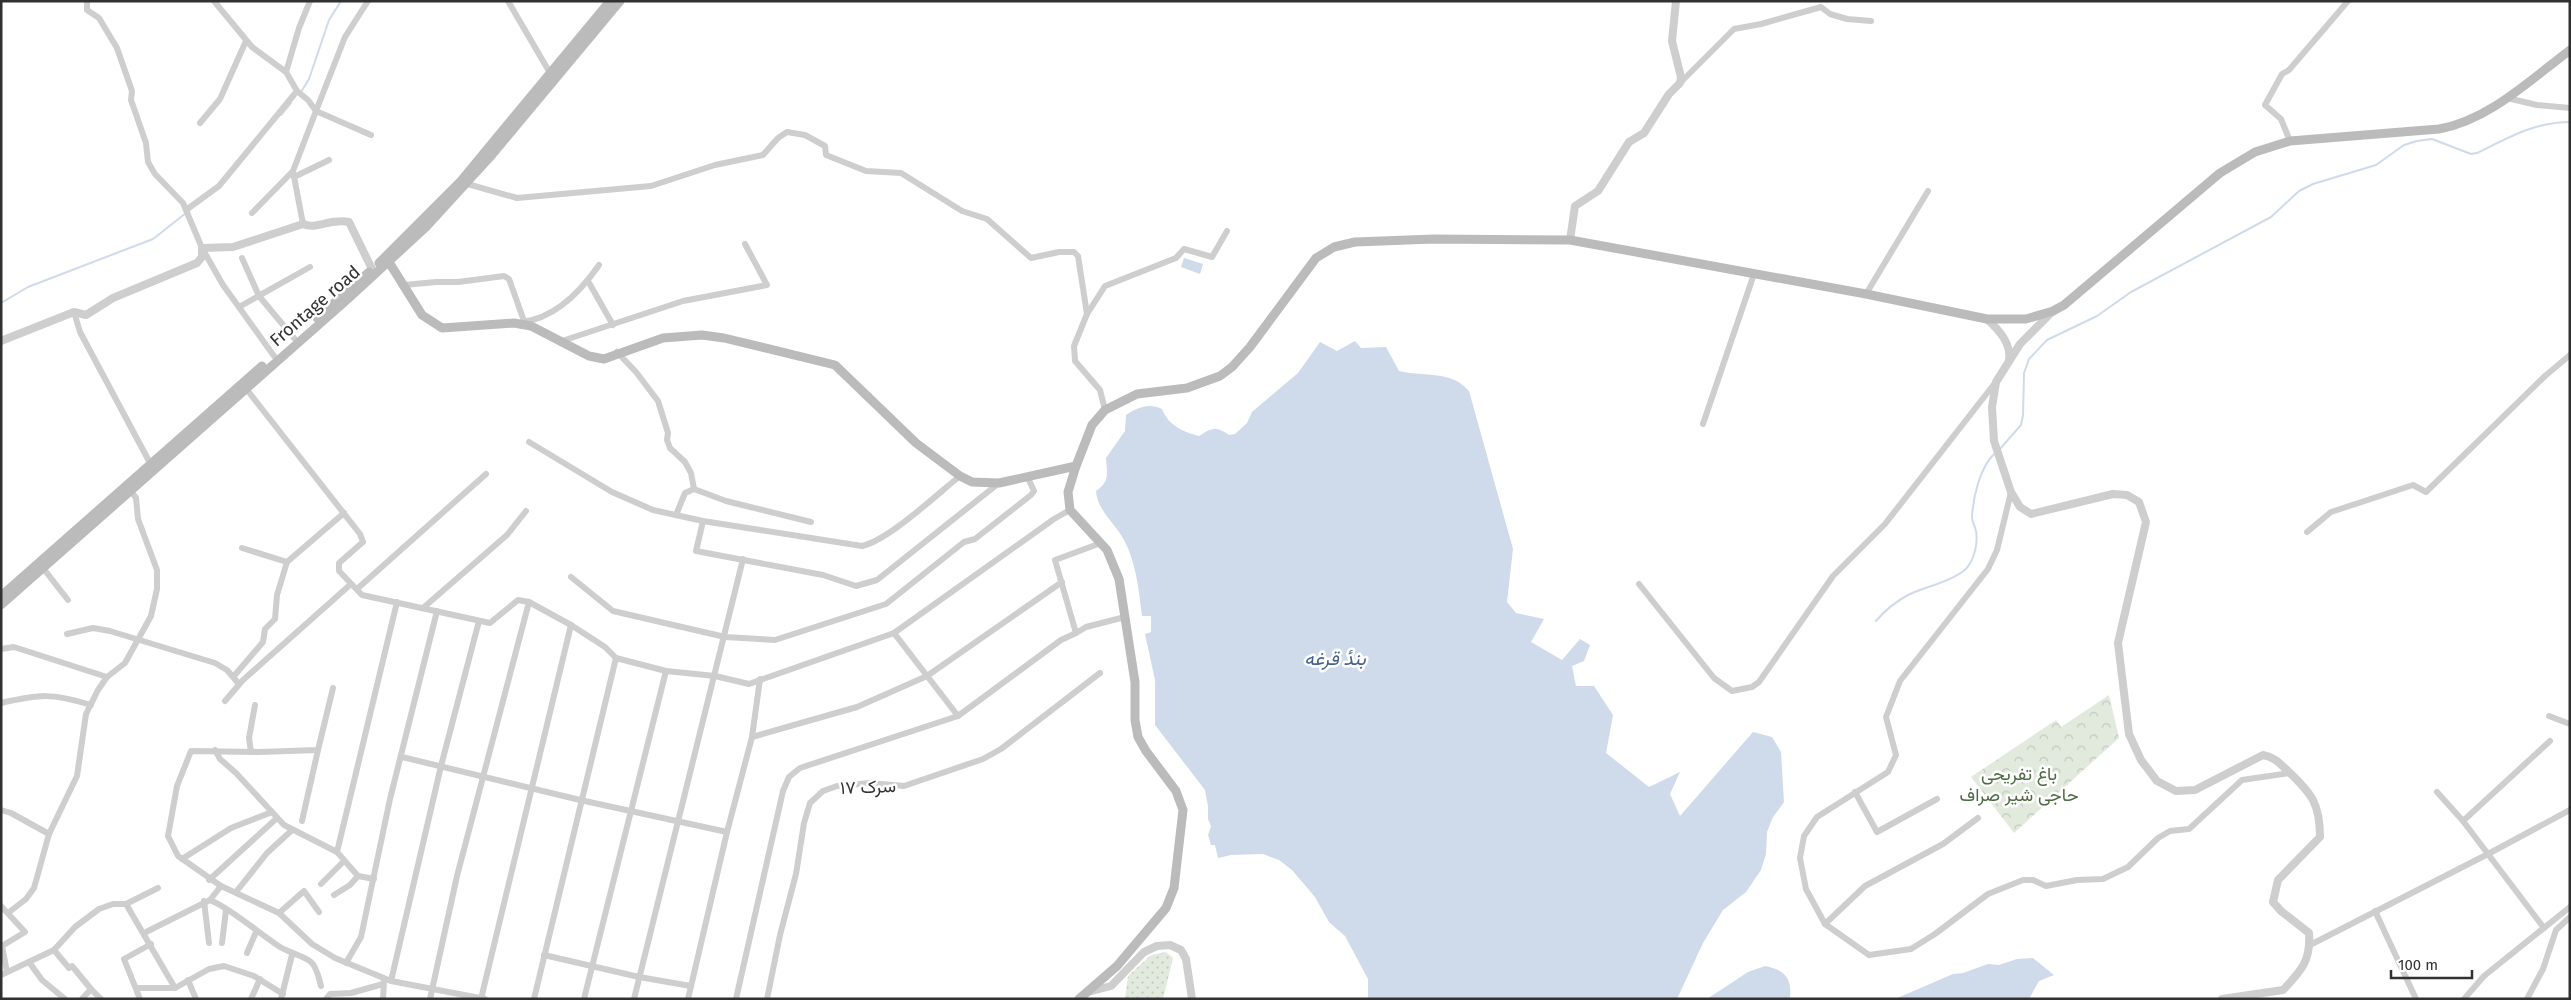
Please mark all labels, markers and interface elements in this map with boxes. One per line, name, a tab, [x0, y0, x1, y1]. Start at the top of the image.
street label: Frontage road	[265, 261, 365, 351]
water label: بندٔ قرغه	[1304, 647, 1367, 670]
park label: باغ تفریحی حاجی شیر صراف	[1960, 763, 2078, 806]
street label: سرک ۱۷	[840, 775, 896, 799]
scale bar	[2391, 948, 2472, 980]
text: 100 m	[2398, 956, 2438, 974]

